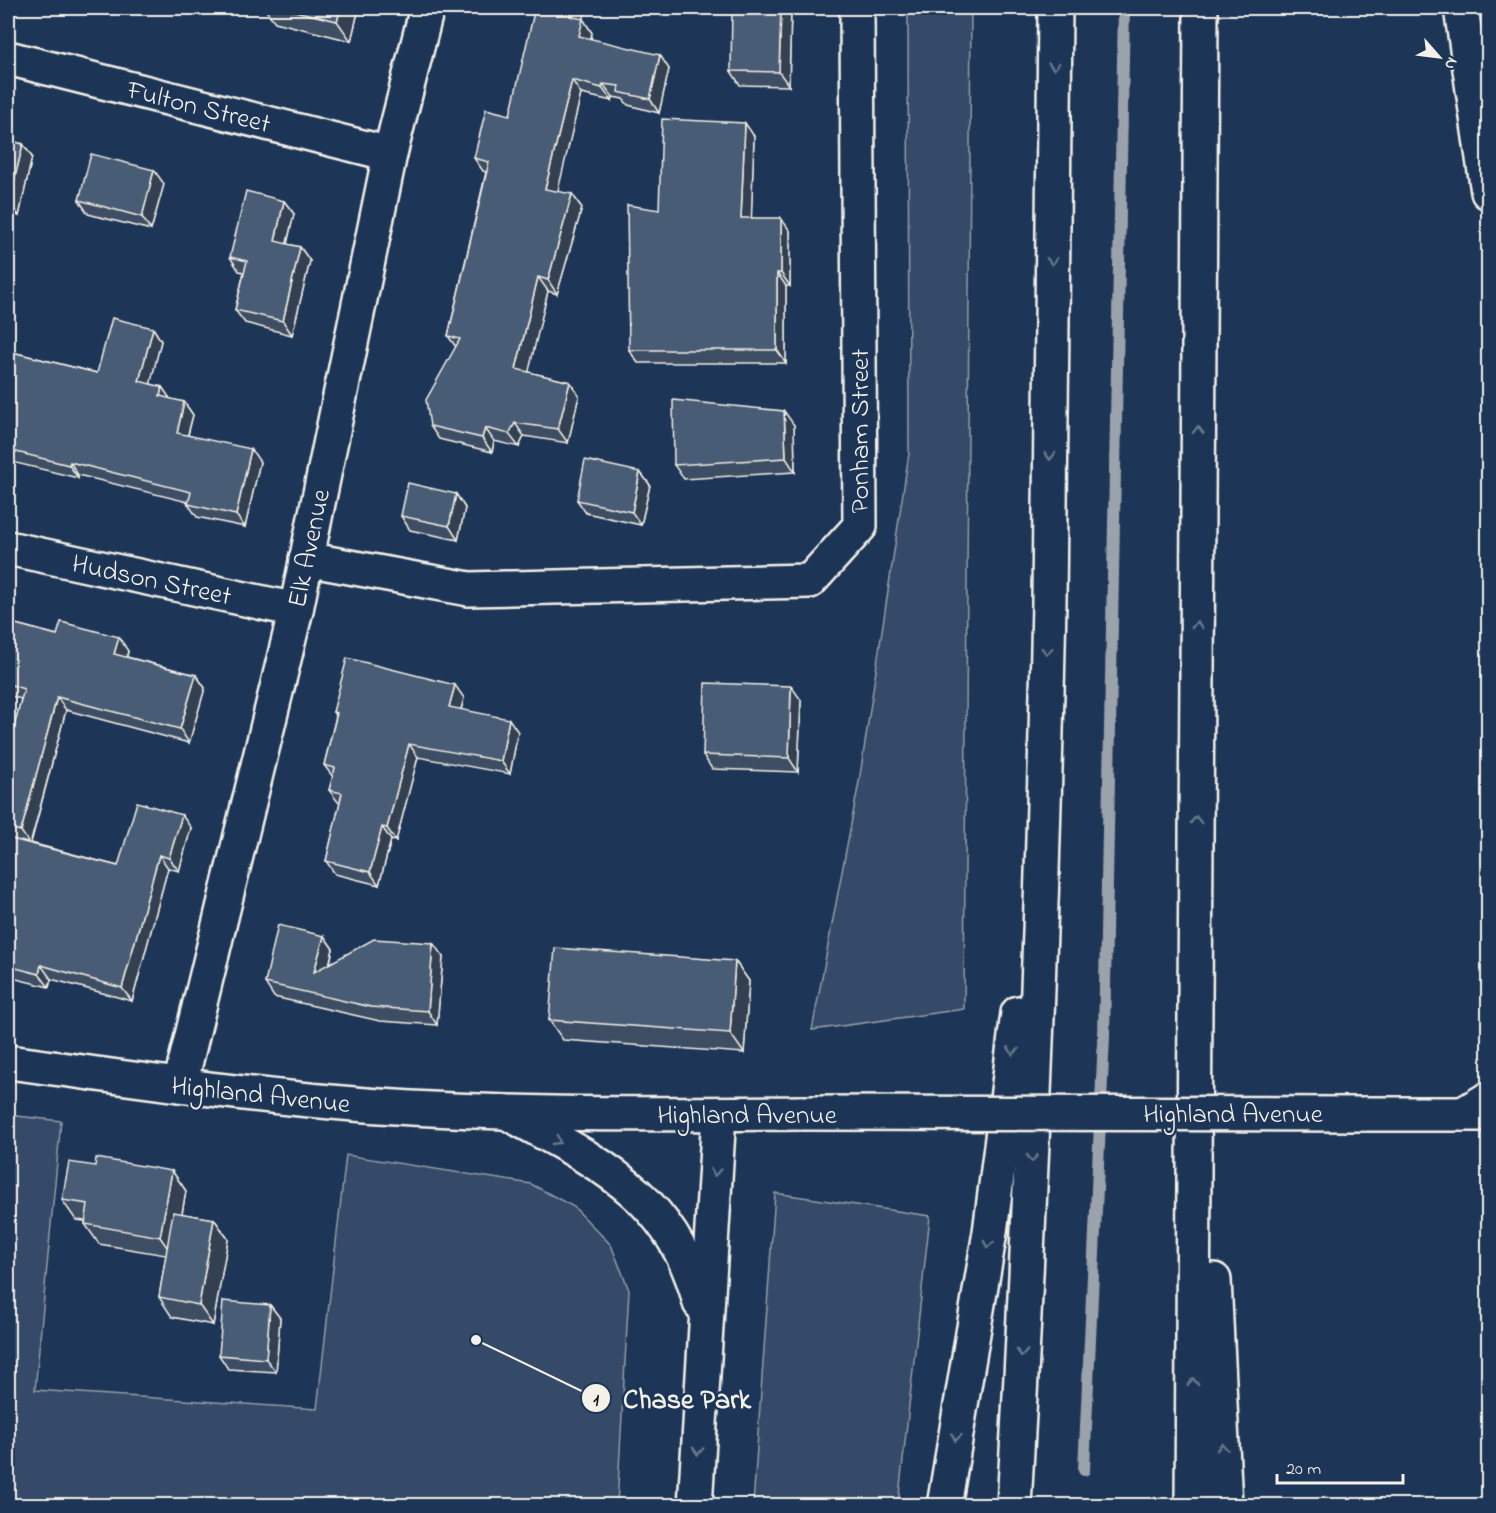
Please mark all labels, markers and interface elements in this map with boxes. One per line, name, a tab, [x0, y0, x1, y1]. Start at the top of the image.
north arrow	[1409, 27, 1469, 87]
text: N	[1437, 53, 1464, 74]
one-way arrow	[1048, 61, 1060, 70]
street label: Fulton Street	[122, 72, 274, 145]
one-way arrow	[1046, 256, 1059, 265]
street label: Ponham Street	[842, 349, 881, 513]
one-way arrow	[1192, 425, 1204, 434]
one-way arrow	[1044, 451, 1056, 460]
street label: Elk Avenue	[279, 485, 342, 611]
street label: Hudson Street	[68, 546, 235, 617]
one-way arrow	[1191, 620, 1203, 629]
one-way arrow	[1041, 646, 1054, 655]
one-way arrow	[1190, 815, 1202, 824]
one-way arrow	[1008, 1046, 1020, 1056]
street label: Highland Avenue	[169, 1068, 353, 1125]
street label: Highland Avenue	[1143, 1096, 1324, 1135]
street label: Highland Avenue	[657, 1097, 838, 1136]
one-way arrow	[551, 1133, 561, 1145]
one-way arrow	[1026, 1153, 1038, 1162]
one-way arrow	[709, 1168, 722, 1177]
one-way arrow	[982, 1240, 994, 1249]
one-way arrow	[1016, 1348, 1029, 1357]
callout: Chase Park	[581, 1375, 763, 1421]
one-way arrow	[1187, 1377, 1199, 1386]
text: Chase Park	[623, 1381, 752, 1422]
text: 1	[593, 1388, 599, 1414]
one-way arrow	[950, 1431, 963, 1441]
one-way arrow	[1215, 1443, 1228, 1452]
one-way arrow	[692, 1446, 705, 1455]
scale bar	[1277, 1447, 1403, 1485]
text: 20 m	[1286, 1457, 1321, 1483]

